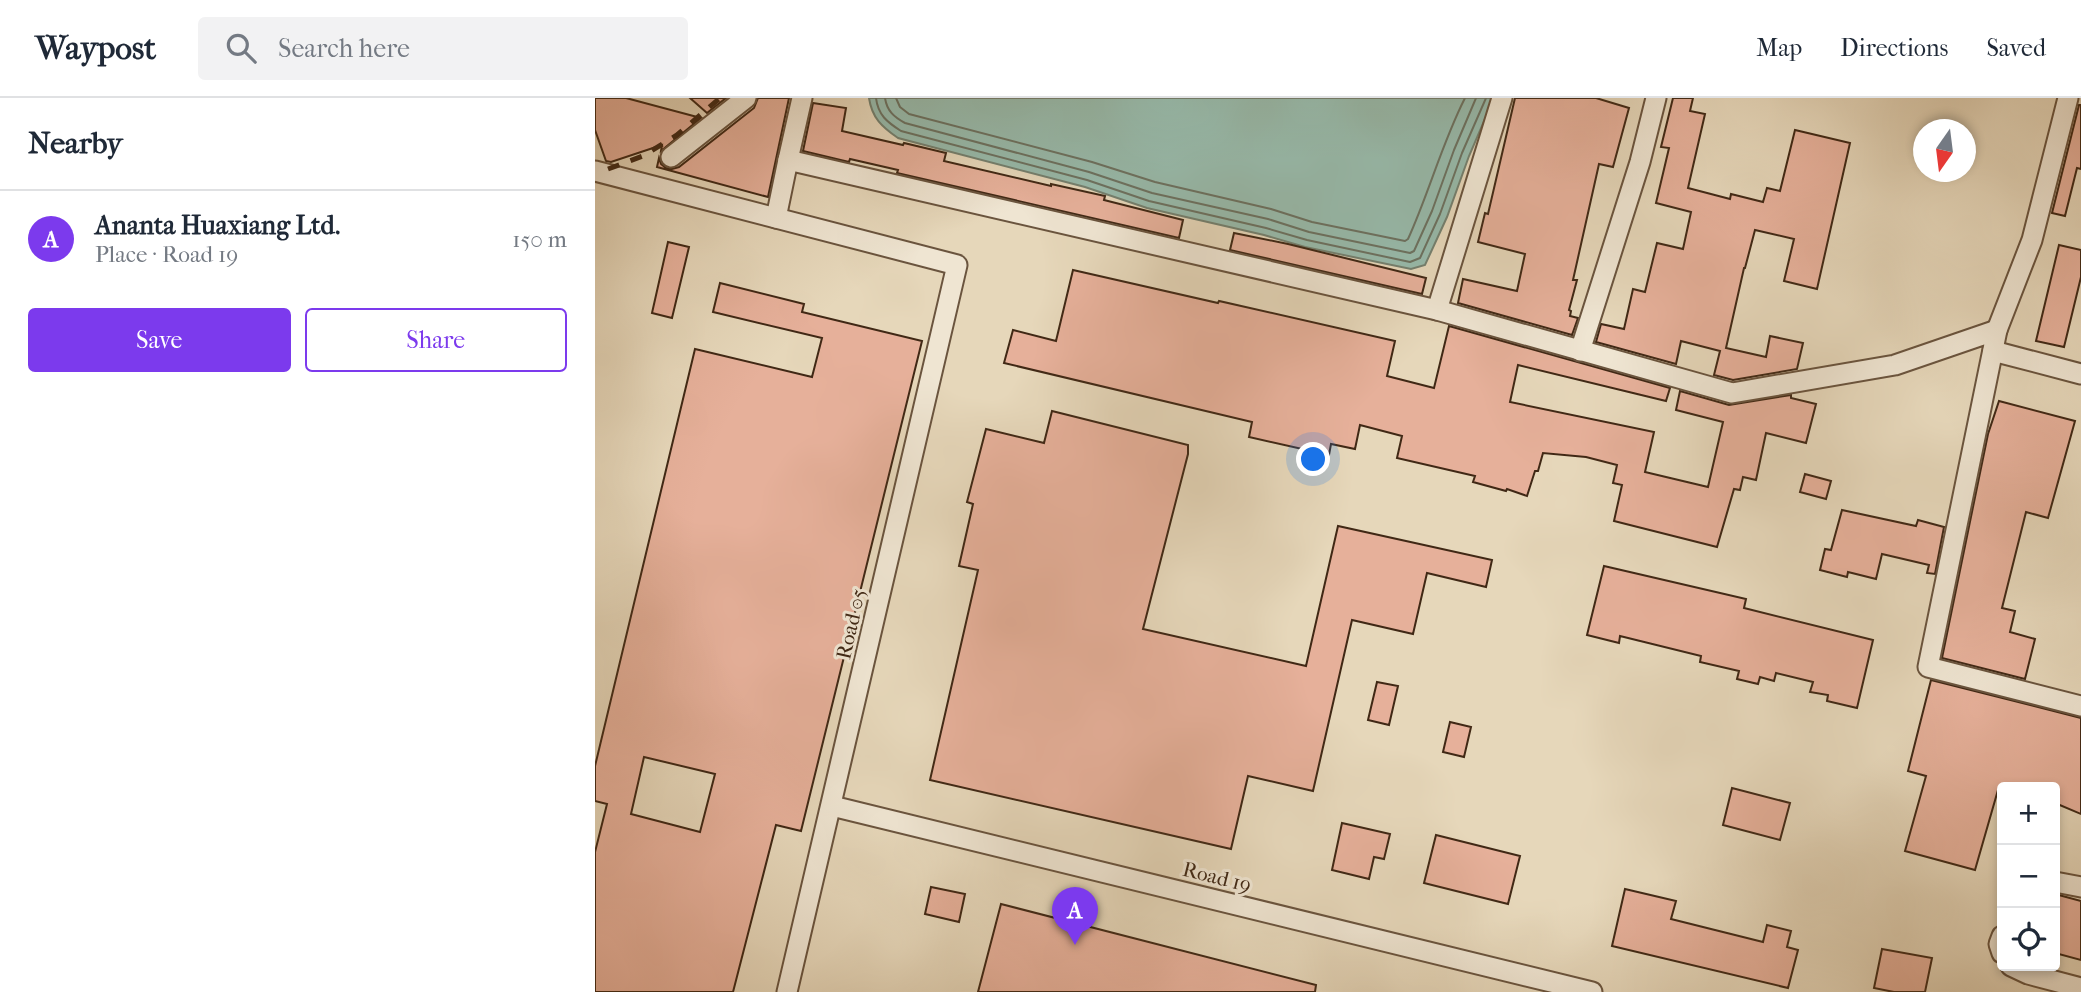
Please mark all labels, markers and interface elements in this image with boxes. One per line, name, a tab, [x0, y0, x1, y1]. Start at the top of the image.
search box	[198, 17, 688, 80]
text: Waypost	[35, 29, 156, 68]
icon: search	[222, 29, 260, 67]
text: Search here	[278, 33, 410, 64]
text: Map	[1756, 34, 1802, 62]
text: Directions	[1840, 34, 1948, 62]
text: Saved	[1986, 34, 2046, 62]
north arrow	[1913, 119, 1976, 182]
text: Nearby	[28, 126, 123, 161]
text: Ananta Huaxiang Ltd.	[95, 210, 340, 241]
text: A	[44, 226, 58, 253]
text: 150 m	[512, 226, 567, 253]
text: Place · Road 19	[95, 241, 238, 268]
button: Save	[28, 308, 291, 372]
button: Share	[305, 308, 567, 372]
your location	[1296, 442, 1330, 476]
street label: Road 05	[831, 586, 871, 662]
map controls	[1997, 782, 2060, 971]
button: +	[1997, 782, 2060, 845]
button: −	[1997, 845, 2060, 908]
street label: Road 19	[1180, 857, 1254, 897]
pin: A	[1052, 887, 1098, 945]
button: locate	[1997, 908, 2060, 971]

